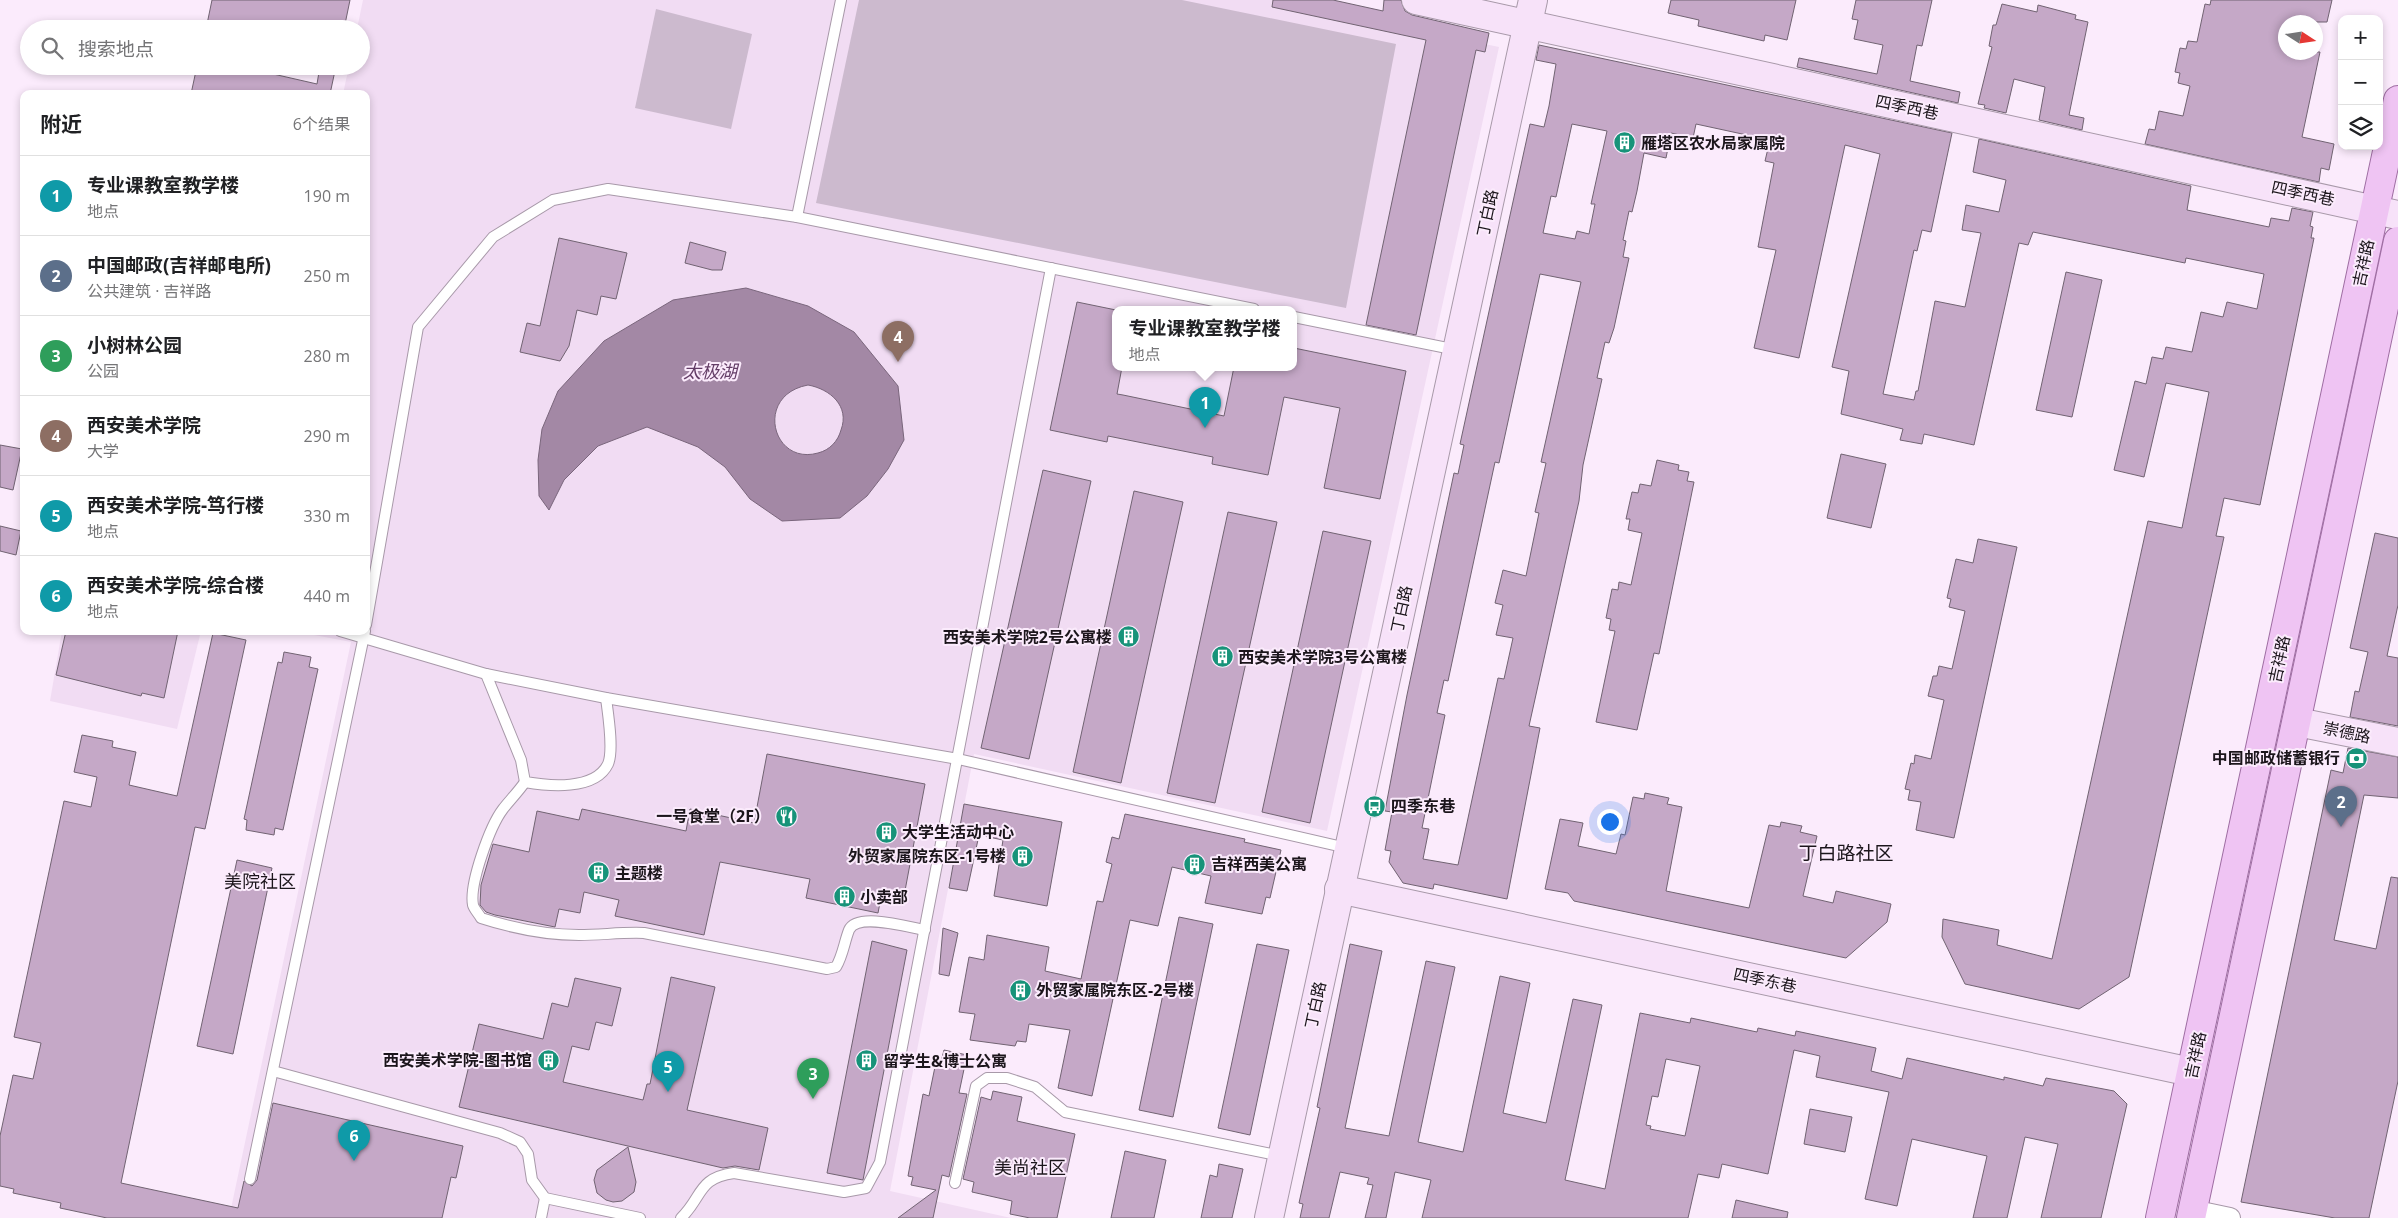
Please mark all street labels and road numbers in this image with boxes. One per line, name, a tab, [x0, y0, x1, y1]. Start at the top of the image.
street label: 四季西巷	[1873, 90, 1941, 124]
street label: 四季西巷	[2269, 176, 2337, 210]
street label: 丁白路	[1471, 187, 1503, 239]
street label: 吉祥路	[2347, 237, 2379, 289]
street label: 丁白路	[1385, 583, 1417, 635]
street label: 吉祥路	[2263, 633, 2295, 685]
street label: 崇德路	[2321, 716, 2373, 748]
street label: 四季东巷	[1731, 963, 1799, 997]
street label: 丁白路	[1299, 979, 1331, 1031]
street label: 吉祥路	[2179, 1029, 2211, 1081]

